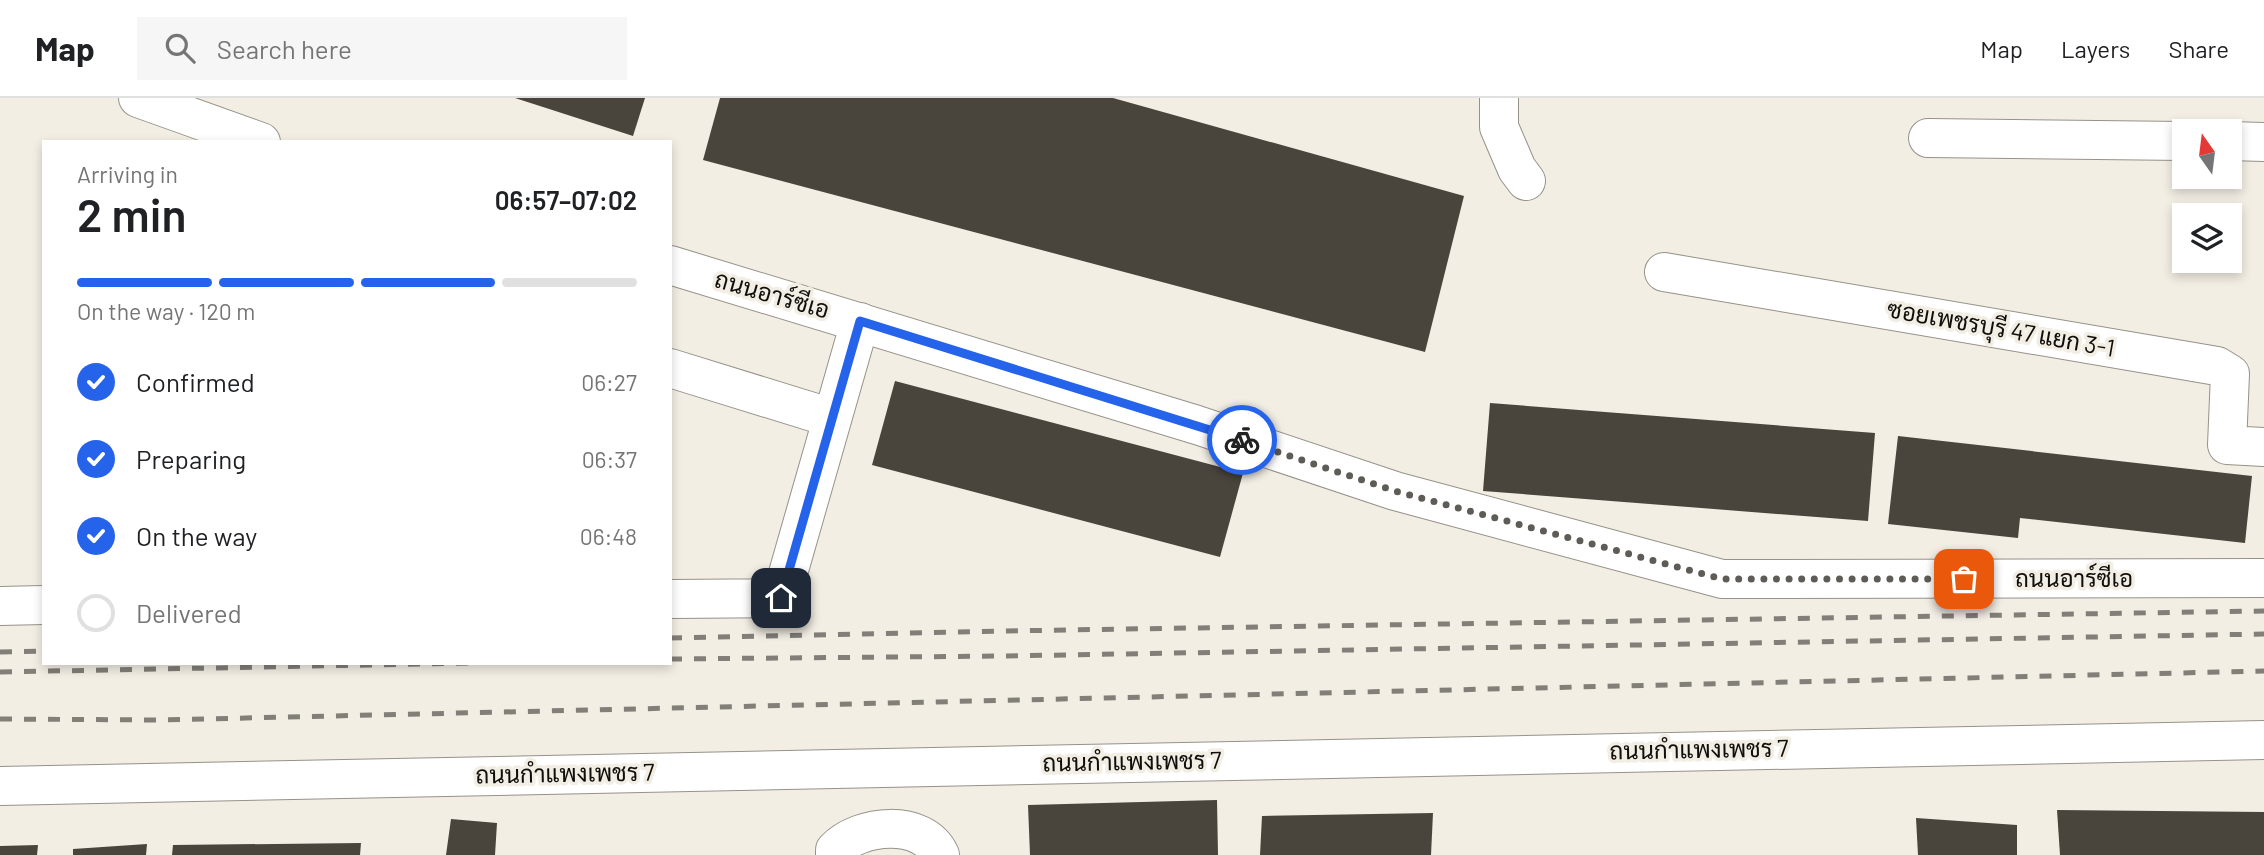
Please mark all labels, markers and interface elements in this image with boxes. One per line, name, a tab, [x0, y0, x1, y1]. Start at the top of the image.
search box	[137, 17, 627, 80]
text: Map	[35, 28, 95, 68]
icon: search	[161, 29, 199, 67]
text: Search here	[217, 33, 352, 64]
text: Map	[1980, 34, 2023, 63]
text: Layers	[2061, 34, 2130, 63]
text: Share	[2168, 34, 2229, 63]
north arrow	[2172, 119, 2242, 189]
map controls	[2172, 119, 2242, 273]
text: Arriving in	[77, 160, 178, 188]
text: 06:57–07:02	[495, 184, 637, 215]
text: 2 min	[77, 186, 186, 241]
button: layers	[2172, 203, 2242, 273]
street label: ถนนอาร์ซีเอ	[712, 263, 833, 324]
street label: ซอยเพชรบุรี 47 แยก 3-1	[1885, 293, 2117, 365]
text: On the way · 120 m	[77, 297, 255, 325]
icon: check	[77, 363, 115, 401]
text: Confirmed	[136, 366, 255, 397]
text: 06:27	[581, 368, 637, 396]
courier	[1207, 405, 1277, 475]
icon: bike	[1223, 421, 1261, 459]
icon: check	[77, 440, 115, 478]
text: Preparing	[136, 443, 246, 474]
text: 06:37	[582, 445, 637, 473]
icon: check	[77, 517, 115, 555]
text: On the way	[136, 520, 257, 551]
text: 06:48	[580, 522, 637, 550]
pin	[1934, 549, 1994, 609]
icon: bag	[1945, 560, 1983, 598]
street label: ถนนอาร์ซีเอ	[2015, 563, 2133, 592]
pin	[751, 568, 811, 628]
icon: home	[762, 579, 800, 617]
text: Delivered	[136, 597, 242, 628]
street label: ถนนกำแพงเพชร 7	[1609, 732, 1789, 765]
street label: ถนนกำแพงเพชร 7	[1042, 744, 1222, 777]
street label: ถนนกำแพงเพชร 7	[475, 756, 655, 789]

